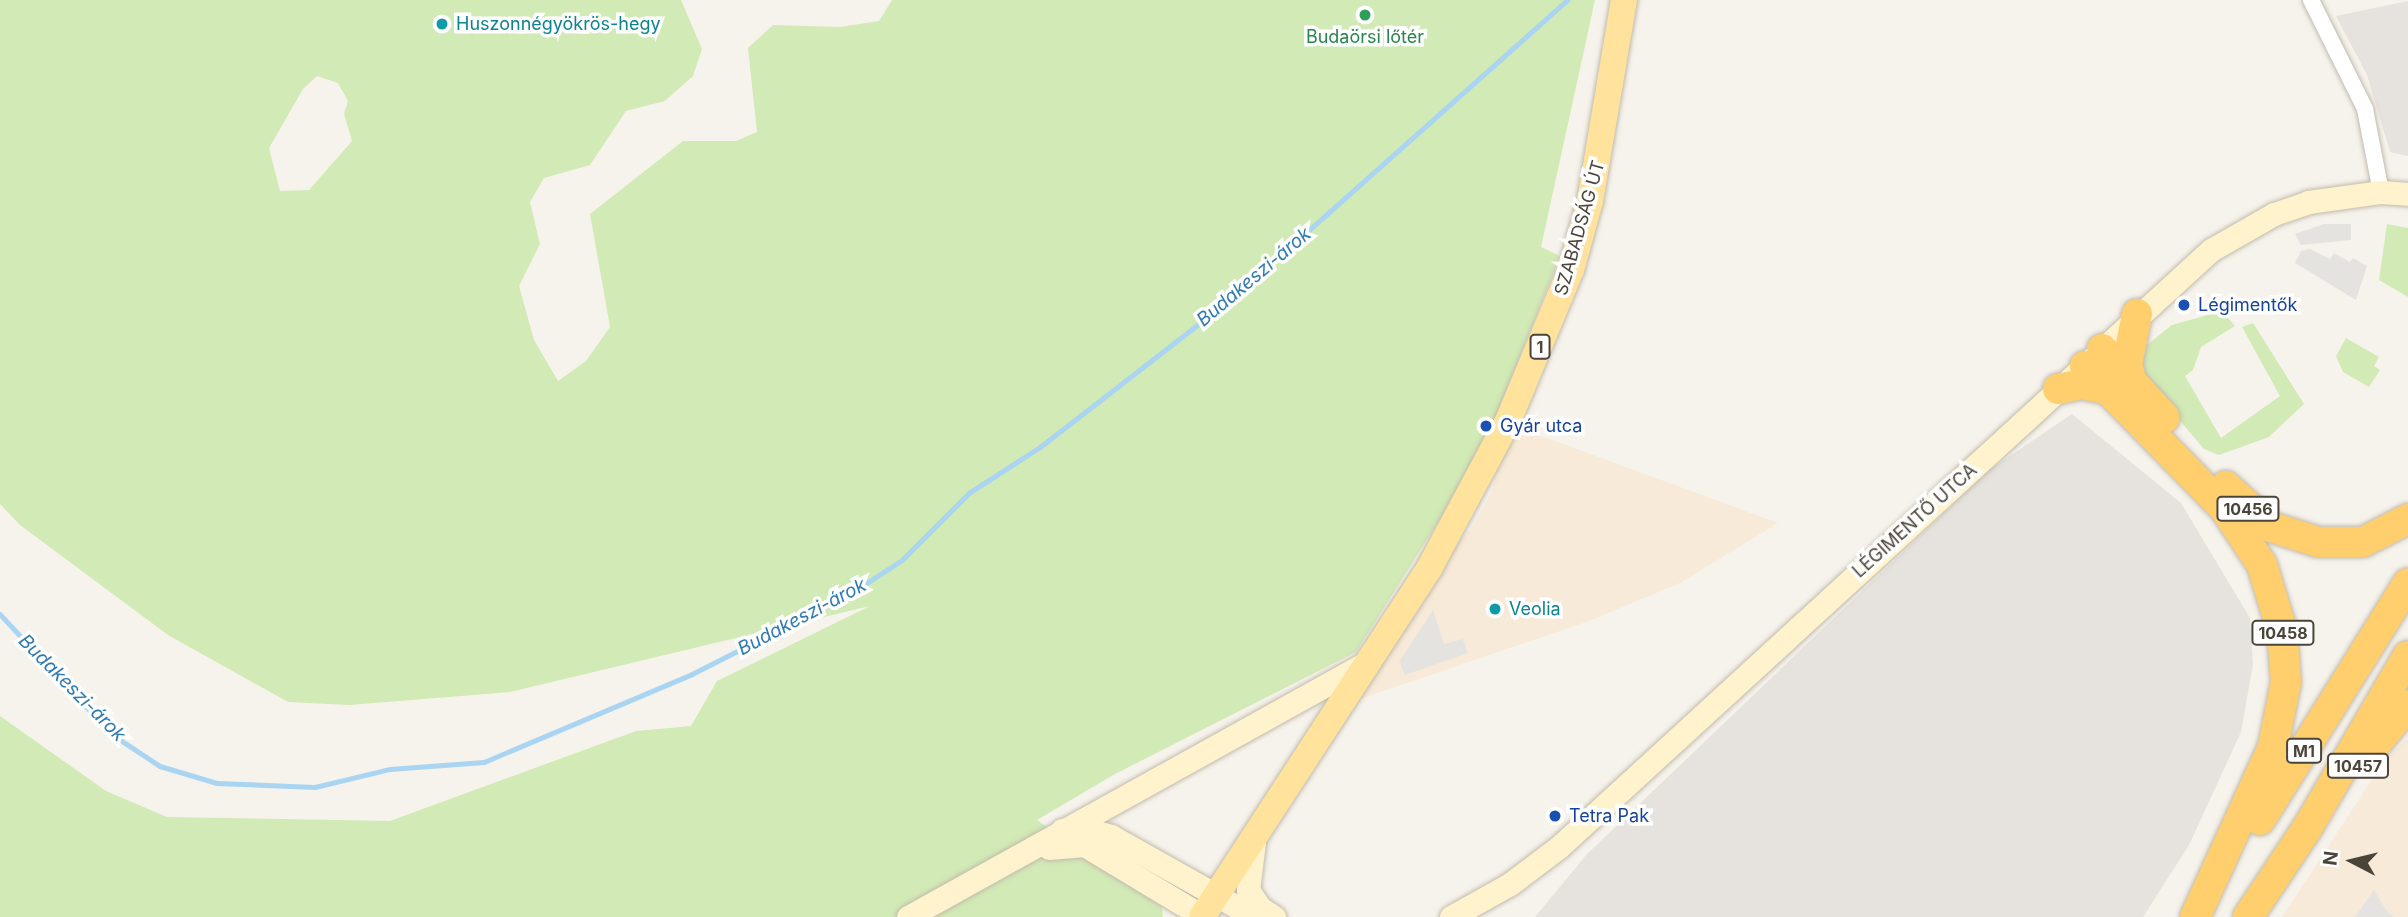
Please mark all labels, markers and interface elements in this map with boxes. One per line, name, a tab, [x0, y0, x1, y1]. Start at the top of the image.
marker: Budaörsi lőtér	[1357, 7, 1373, 23]
place label: Huszonnégyökrös-hegy	[456, 13, 661, 35]
marker: Huszonnégyökrös-hegy	[434, 16, 450, 32]
place label: Budaörsi lőtér	[1306, 26, 1424, 48]
street label: SZABADSÁG ÚT	[1550, 158, 1610, 298]
water label: Budakeszi-árok	[1192, 223, 1316, 331]
place label: Légimentők	[2198, 294, 2297, 316]
marker: Légimentők	[2176, 297, 2192, 313]
road number: 1	[1530, 334, 1550, 360]
place label: Gyár utca	[1500, 415, 1582, 437]
marker: Gyár utca	[1478, 418, 1494, 434]
street label: LÉGIMENTŐ UTCA	[1849, 460, 1981, 582]
road number: 10456	[2215, 496, 2281, 522]
water label: Budakeszi-árok	[734, 574, 870, 660]
place label: Veolia	[1509, 598, 1561, 620]
marker: Veolia	[1487, 601, 1503, 617]
road number: 10458	[2250, 620, 2316, 646]
water label: Budakeszi-árok	[14, 630, 130, 746]
road number: M1	[2285, 738, 2323, 764]
road number: 10457	[2326, 754, 2390, 778]
place label: Tetra Pak	[1569, 805, 1649, 827]
marker: Tetra Pak	[1547, 808, 1563, 824]
north arrow	[2317, 826, 2387, 896]
text: N	[2318, 850, 2343, 867]

